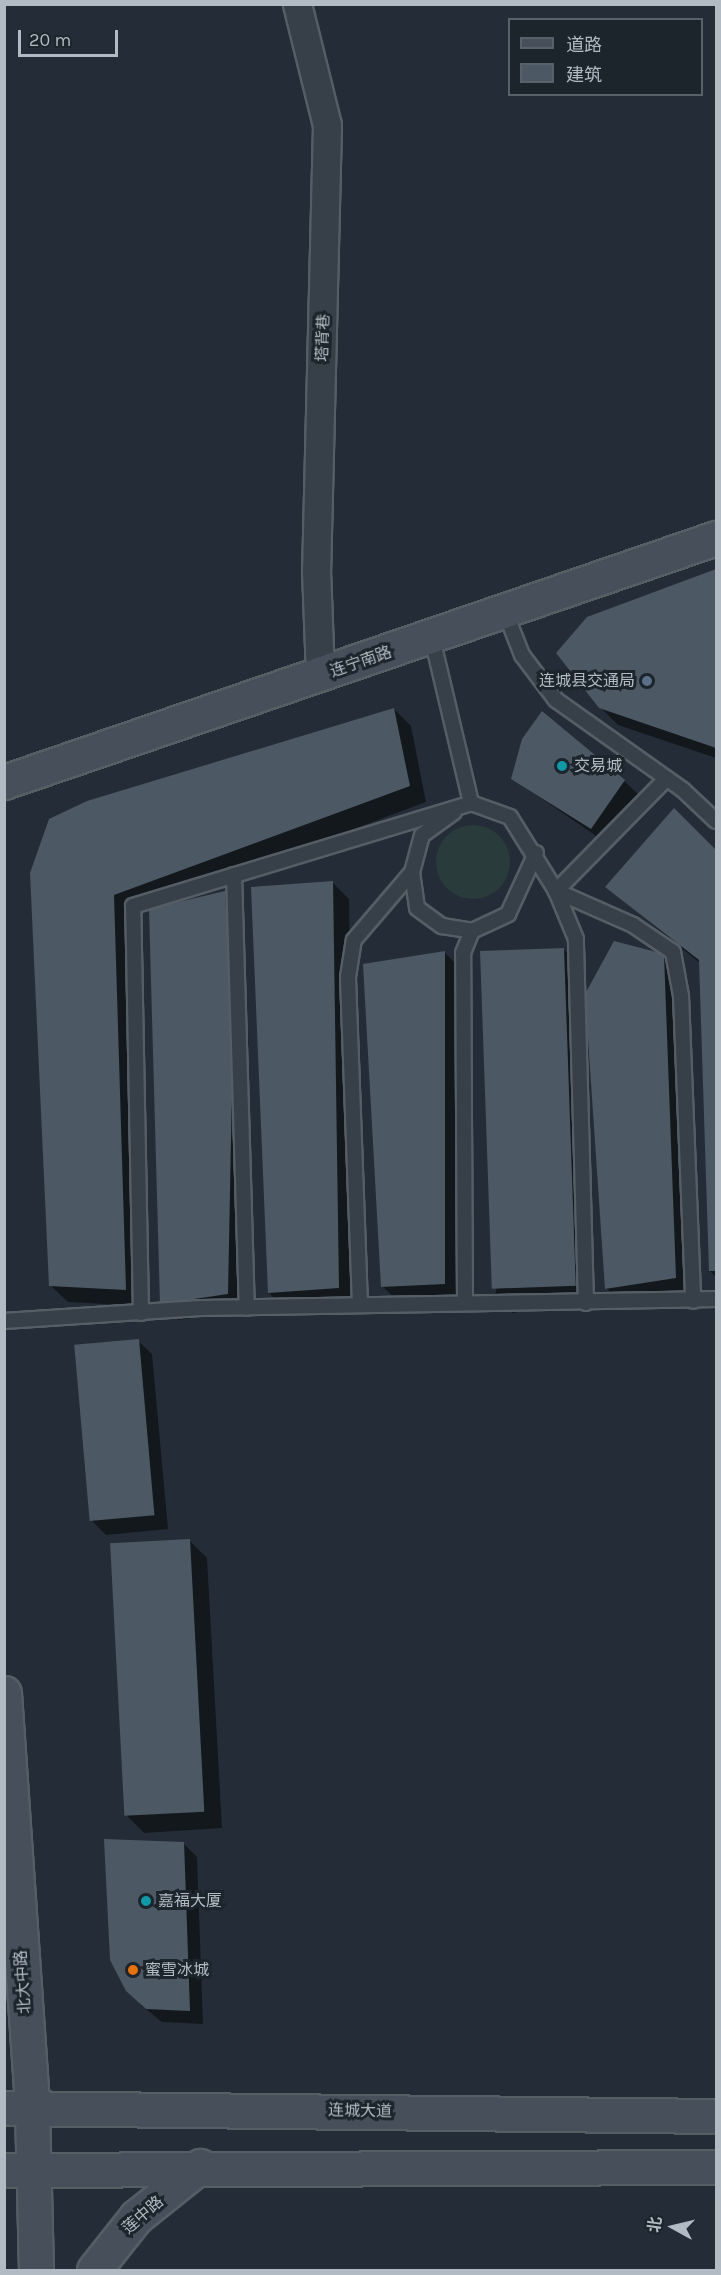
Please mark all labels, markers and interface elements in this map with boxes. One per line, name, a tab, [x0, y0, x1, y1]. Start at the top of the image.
scale bar	[21, 18, 122, 56]
legend	[508, 18, 703, 96]
text: 20 m	[29, 29, 71, 51]
text: 道路	[566, 34, 602, 56]
text: 建筑	[566, 64, 602, 86]
street label: 塔背巷	[313, 314, 333, 362]
street label: 连宁南路	[328, 643, 394, 681]
place label: 连城县交通局	[539, 671, 635, 691]
marker: 连城县交通局	[640, 674, 654, 688]
place label: 交易城	[574, 756, 622, 776]
marker: 交易城	[555, 759, 569, 773]
place label: 嘉福大厦	[158, 1891, 222, 1911]
marker: 嘉福大厦	[139, 1894, 153, 1908]
street label: 北大中路	[11, 1949, 35, 2015]
place label: 蜜雪冰城	[145, 1960, 209, 1980]
marker: 蜜雪冰城	[126, 1963, 140, 1977]
street label: 连城大道	[328, 2101, 392, 2121]
street label: 莲中路	[119, 2192, 167, 2238]
north arrow	[643, 2197, 703, 2257]
text: 北	[644, 2215, 665, 2234]

